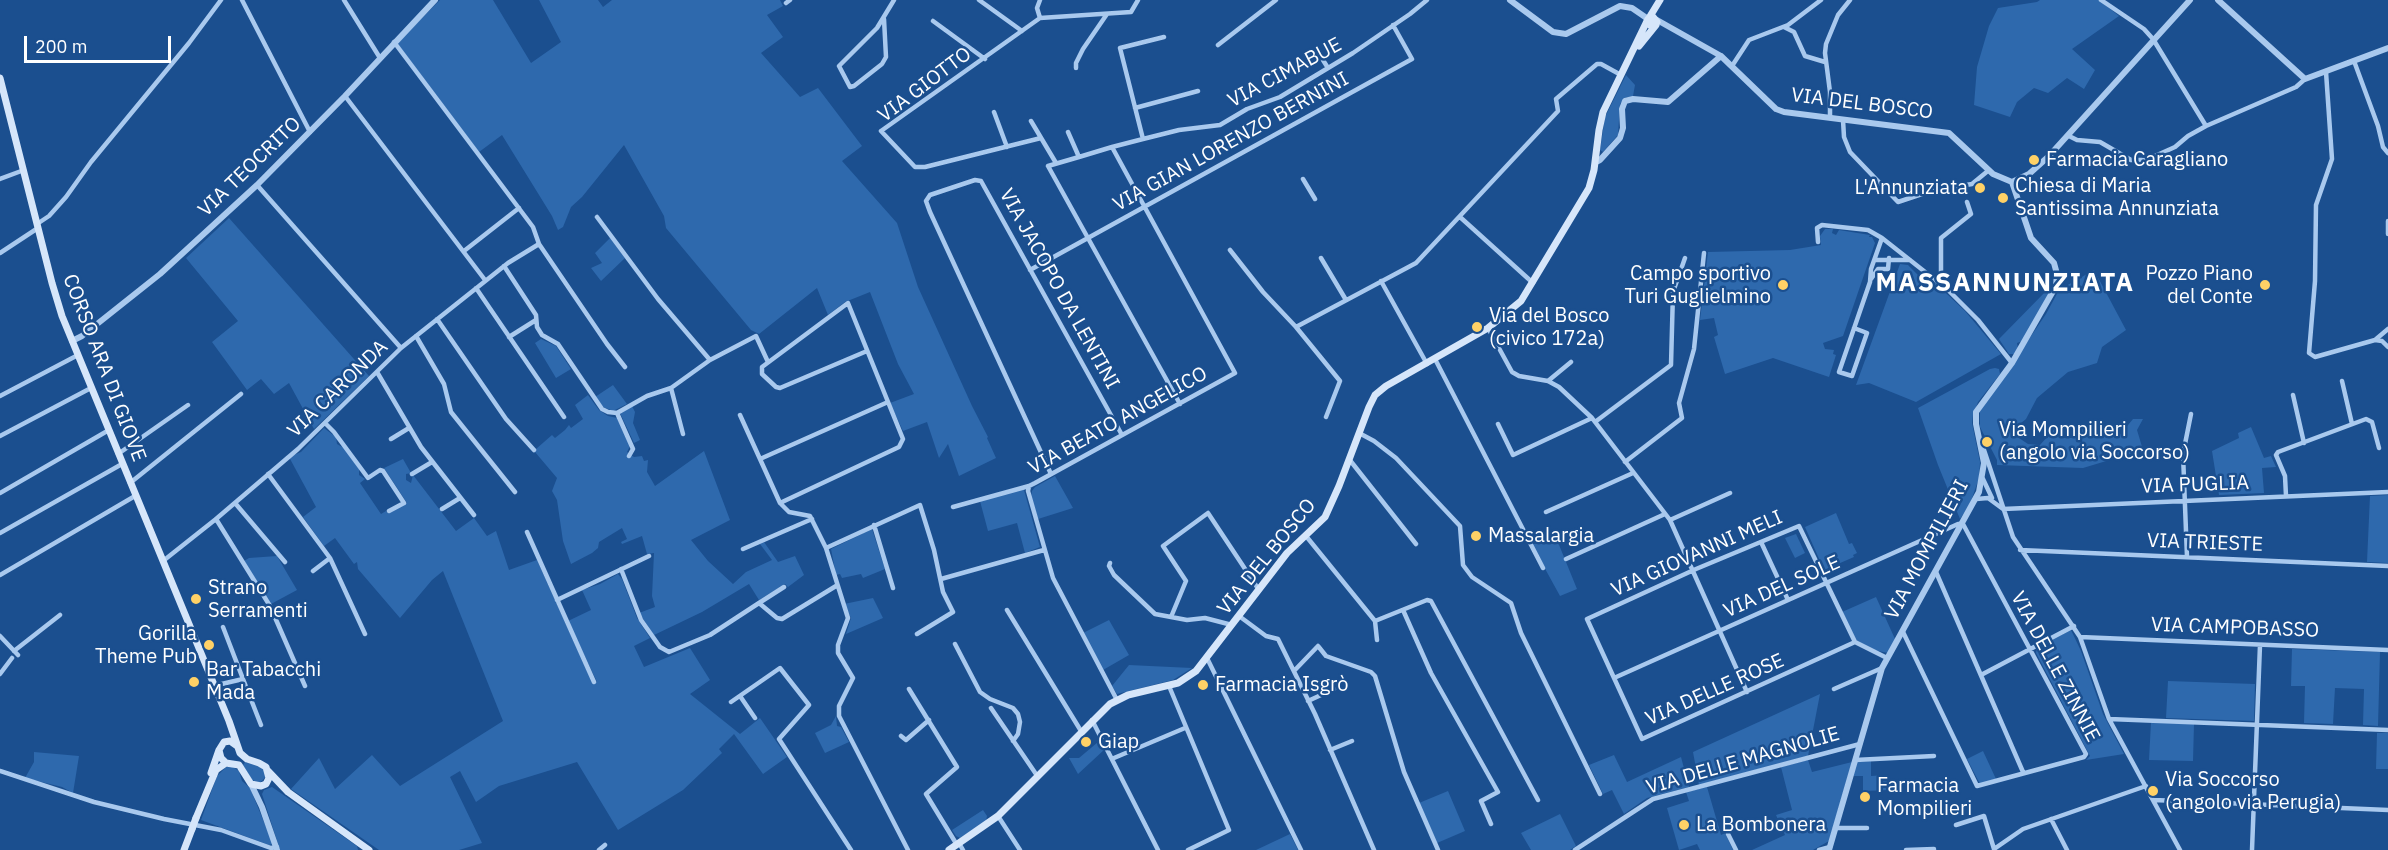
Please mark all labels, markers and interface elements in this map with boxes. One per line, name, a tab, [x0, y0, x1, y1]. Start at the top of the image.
scale bar	[27, 24, 174, 62]
street label: VIA CIMABUE	[1224, 33, 1346, 113]
text: 200 m	[35, 35, 87, 58]
street label: VIA GIOTTO	[874, 42, 976, 128]
street label: VIA GIAN LORENZO BERNINI	[1109, 67, 1353, 217]
street label: VIA DEL BOSCO	[1790, 83, 1934, 125]
street label: VIA TEOCRITO	[194, 112, 306, 222]
place label: Farmacia Caragliano	[2046, 148, 2228, 172]
marker: Farmacia Caragliano	[2027, 153, 2041, 167]
place label: Chiesa di Maria Santissima Annunziata	[2015, 174, 2219, 221]
place label: L'Annunziata	[1855, 176, 1968, 200]
marker: L'Annunziata	[1973, 181, 1987, 195]
street label: VIA JACOPO DA LENTINI	[994, 185, 1124, 393]
marker: Chiesa di Maria Santissima Annunziata	[1996, 191, 2010, 205]
place label: Campo sportivo Turi Guglielmino	[1624, 262, 1771, 309]
place label: Pozzo Piano del Conte	[2146, 262, 2253, 309]
district label: MASSANNUNZIATA	[1876, 267, 2134, 299]
street label: CORSO ARA DI GIOVE	[57, 271, 151, 465]
marker: Campo sportivo Turi Guglielmino	[1776, 278, 1790, 292]
marker: Pozzo Piano del Conte	[2258, 278, 2272, 292]
place label: Via del Bosco (civico 172a)	[1489, 304, 1609, 351]
marker: Via del Bosco (civico 172a)	[1470, 320, 1484, 334]
street label: VIA CARONDA	[283, 335, 393, 443]
street label: VIA BEATO ANGELICO	[1024, 362, 1212, 480]
place label: Via Mompilieri (angolo via Soccorso)	[1999, 418, 2190, 465]
marker: Via Mompilieri (angolo via Soccorso)	[1980, 435, 1994, 449]
street label: VIA PUGLIA	[2141, 471, 2249, 499]
street label: VIA MOMPILIERI	[1880, 476, 1974, 624]
street label: VIA DEL BOSCO	[1213, 494, 1321, 620]
street label: VIA GIOVANNI MELI	[1608, 505, 1786, 603]
place label: Massalargia	[1488, 524, 1594, 548]
marker: Massalargia	[1469, 529, 1483, 543]
street label: VIA TRIESTE	[2147, 529, 2263, 557]
street label: VIA DEL SOLE	[1720, 551, 1844, 623]
place label: Strano Serramenti	[208, 576, 308, 623]
street label: VIA DELLE ZINNIE	[2005, 588, 2105, 746]
marker: Strano Serramenti	[189, 592, 203, 606]
street label: VIA CAMPOBASSO	[2150, 613, 2320, 643]
place label: Gorilla Theme Pub	[95, 622, 197, 669]
marker: Gorilla Theme Pub	[202, 638, 216, 652]
street label: VIA DELLE ROSE	[1642, 649, 1788, 731]
place label: Bar Tabacchi Mada	[206, 658, 321, 705]
place label: Farmacia Isgrò	[1215, 673, 1349, 697]
marker: Bar Tabacchi Mada	[187, 675, 201, 689]
marker: Farmacia Isgrò	[1196, 678, 1210, 692]
street label: VIA DELLE MAGNOLIE	[1644, 722, 1842, 800]
place label: Giap	[1098, 730, 1139, 754]
marker: Giap	[1079, 735, 1093, 749]
place label: Via Soccorso (angolo via Perugia)	[2165, 768, 2341, 815]
place label: Farmacia Mompilieri	[1877, 774, 1972, 821]
marker: Via Soccorso (angolo via Perugia)	[2146, 784, 2160, 798]
marker: Farmacia Mompilieri	[1858, 790, 1872, 804]
place label: La Bombonera	[1696, 813, 1826, 837]
marker: La Bombonera	[1677, 818, 1691, 832]

